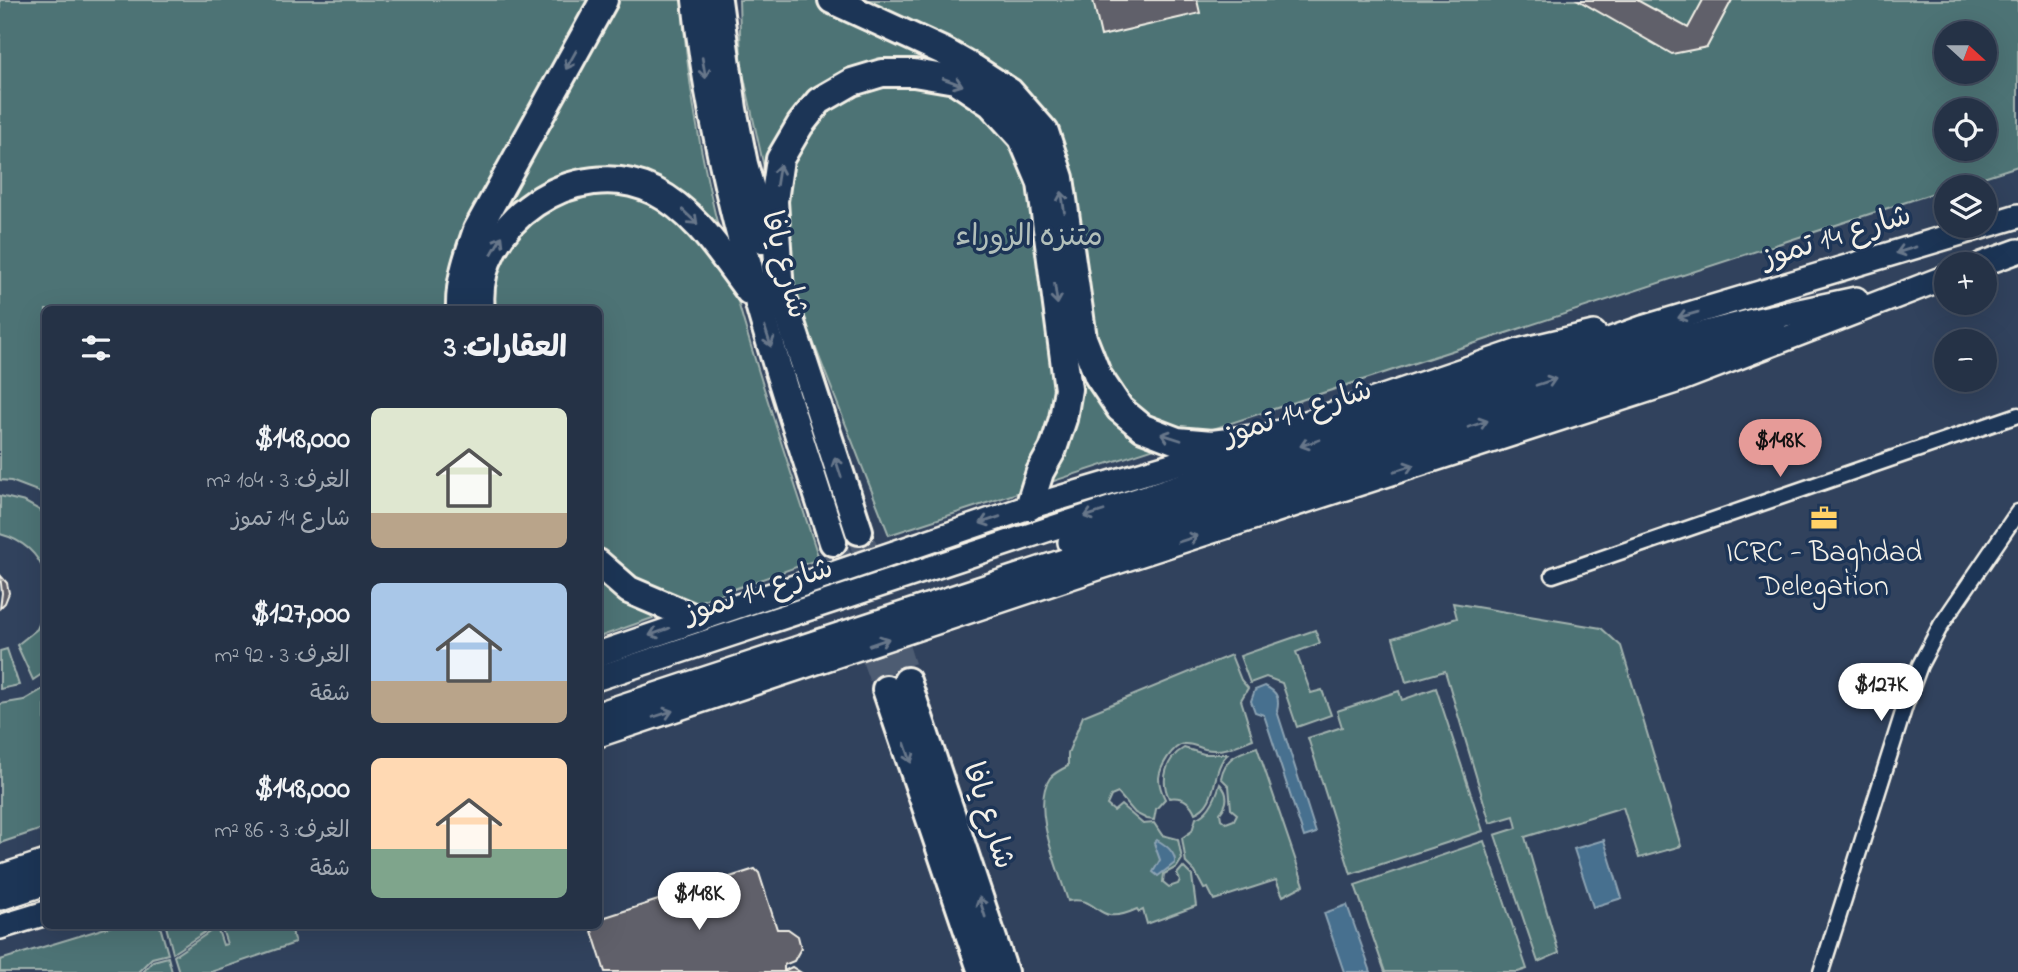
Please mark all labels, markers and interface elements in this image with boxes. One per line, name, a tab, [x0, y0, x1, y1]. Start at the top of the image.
north arrow	[1934, 21, 1997, 84]
map controls	[1934, 21, 1997, 392]
one-way arrow	[564, 49, 578, 69]
one-way arrow	[698, 56, 711, 79]
one-way arrow	[941, 77, 963, 89]
button: locate	[1934, 98, 1997, 161]
one-way arrow	[772, 164, 785, 187]
button: layers	[1934, 175, 1997, 238]
one-way arrow	[1057, 192, 1070, 214]
street label: شارع 14 تموز	[1754, 194, 1917, 282]
street label: شارع يافا	[748, 206, 818, 324]
one-way arrow	[682, 208, 699, 225]
park label: متنزه الزوراء	[955, 216, 1103, 260]
one-way arrow	[490, 235, 504, 255]
one-way arrow	[1895, 245, 1917, 258]
button: +	[1934, 252, 1997, 315]
one-way arrow	[1049, 282, 1062, 305]
one-way arrow	[1677, 309, 1700, 322]
one-way arrow	[762, 325, 775, 347]
text: العقارات: 3	[444, 327, 567, 371]
icon: filters	[77, 329, 115, 367]
button: −	[1934, 329, 1997, 392]
street label: شارع 14 تموز	[1215, 369, 1378, 460]
one-way arrow	[1535, 375, 1557, 387]
one-way arrow	[1467, 417, 1489, 430]
text: $148,000	[255, 418, 350, 462]
pin: $148K	[1731, 420, 1829, 479]
text: $148K	[1755, 425, 1805, 458]
one-way arrow	[1160, 430, 1182, 443]
icon: home	[427, 436, 511, 520]
one-way arrow	[1299, 437, 1321, 450]
one-way arrow	[831, 456, 843, 478]
one-way arrow	[1393, 461, 1415, 474]
text: الغرف: 3 · 104 m²	[206, 465, 350, 498]
text: شارع 14 تموز	[232, 503, 350, 536]
office icon: ICRC - Baghdad Delegation	[1809, 503, 1839, 533]
one-way arrow	[1083, 509, 1105, 522]
one-way arrow	[979, 514, 1001, 527]
one-way arrow	[1177, 532, 1199, 545]
place label: ICRC - Baghdad Delegation	[1726, 532, 1922, 610]
street label: شارع 14 تموز	[676, 547, 839, 638]
text: $127,000	[251, 593, 350, 637]
icon: home	[427, 611, 511, 695]
one-way arrow	[648, 627, 670, 639]
one-way arrow	[868, 634, 890, 647]
text: الغرف: 3 · 92 m²	[215, 640, 350, 673]
pin: $127K	[1832, 664, 1930, 723]
text: $127K	[1854, 669, 1908, 702]
text: شقة	[310, 678, 350, 711]
one-way arrow	[652, 707, 674, 719]
one-way arrow	[903, 742, 915, 764]
street label: شارع يافا	[949, 757, 1025, 875]
text: $148,000	[255, 768, 350, 812]
icon: home	[427, 786, 511, 870]
text: الغرف: 3 · 86 m²	[214, 815, 350, 848]
text: شقة	[310, 853, 350, 886]
pin: $148K	[650, 872, 748, 932]
text: $148K	[674, 878, 724, 911]
one-way arrow	[975, 897, 988, 919]

